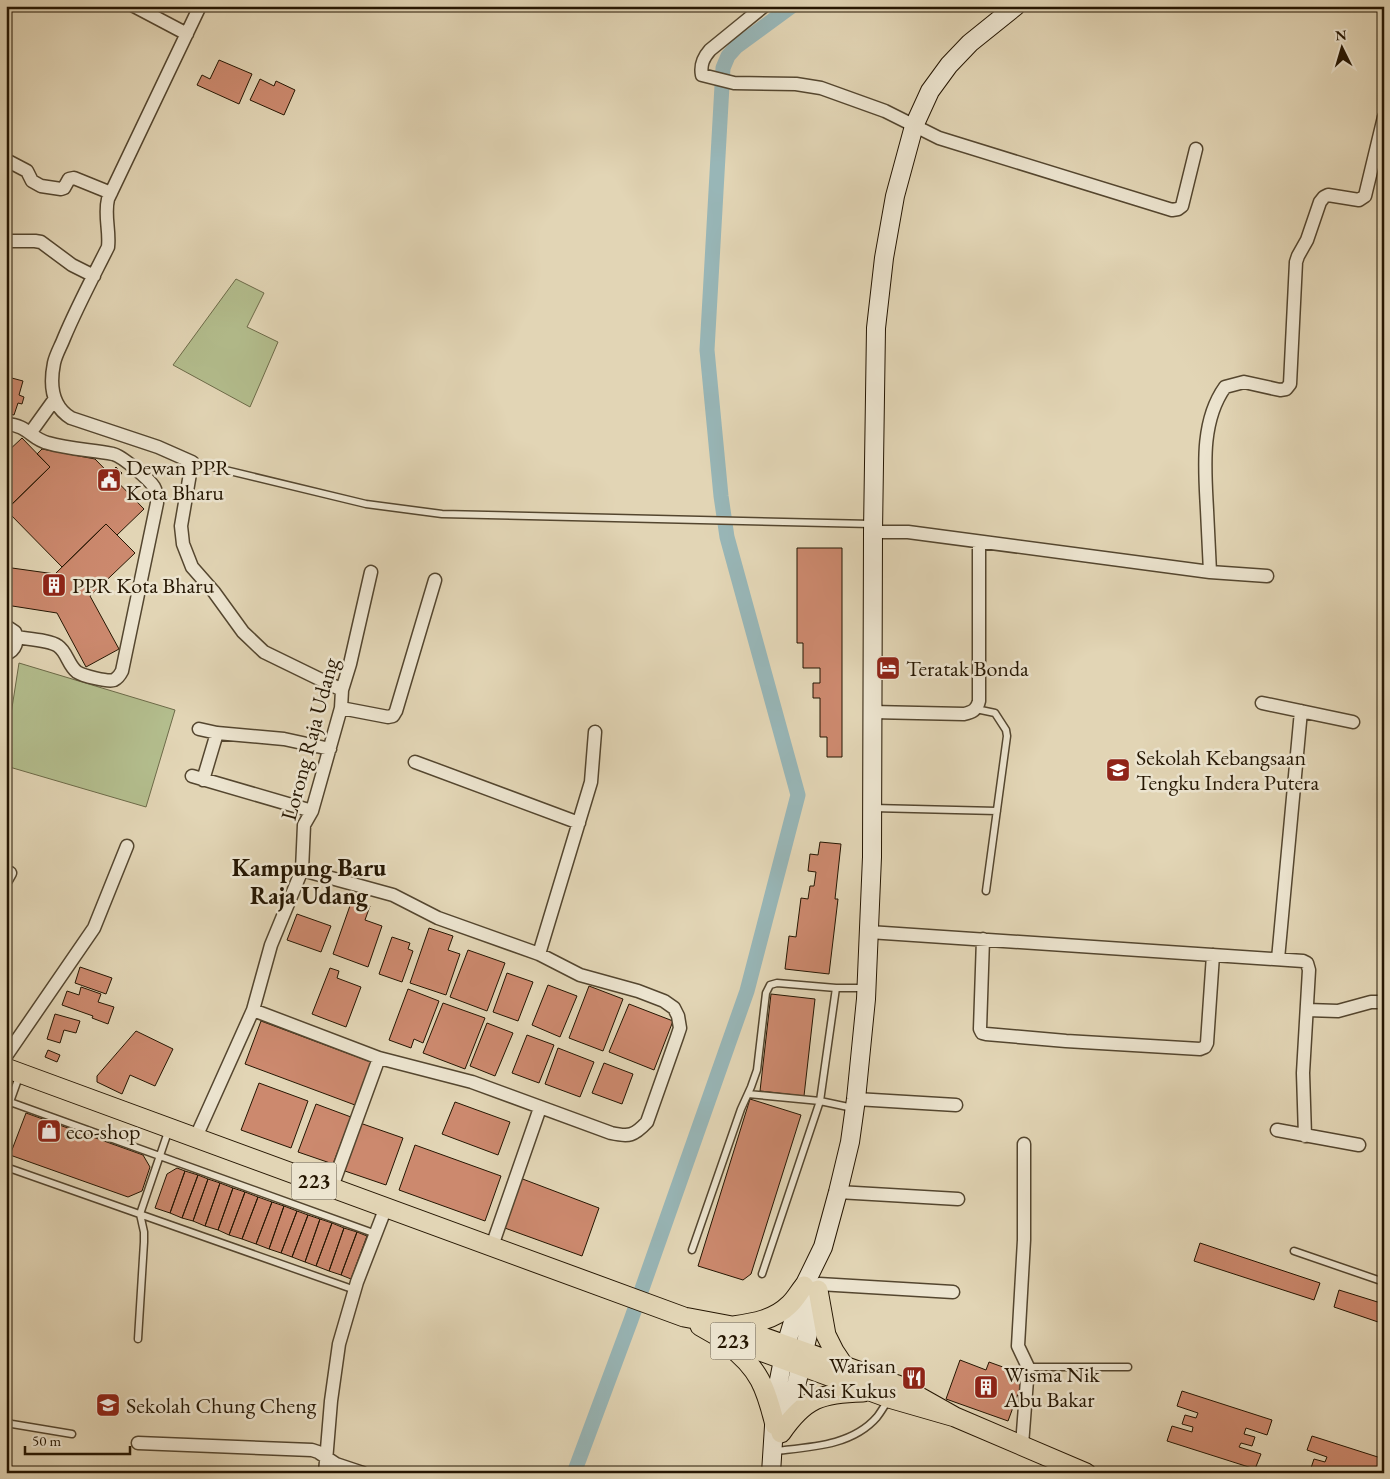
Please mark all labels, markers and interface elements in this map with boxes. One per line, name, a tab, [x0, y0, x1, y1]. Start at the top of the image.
north arrow	[1318, 22, 1368, 72]
text: N	[1334, 26, 1348, 45]
place label: Dewan PPR Kota Bharu	[126, 453, 231, 507]
public building icon: Dewan PPR Kota Bharu	[96, 467, 122, 493]
place label: PPR Kota Bharu	[72, 571, 215, 600]
building icon: PPR Kota Bharu	[41, 572, 67, 598]
street label: Lorong Raja Udang	[274, 654, 345, 824]
place label: Teratak Bonda	[906, 654, 1029, 683]
hotel icon: Teratak Bonda	[875, 655, 901, 681]
place label: Sekolah Kebangsaan Tengku Indera Putera	[1136, 743, 1319, 797]
school or university icon: Sekolah Kebangsaan Tengku Indera Putera	[1105, 757, 1131, 783]
district label: Kampung Baru Raja Udang	[232, 852, 387, 912]
place label: eco-shop	[66, 1117, 141, 1146]
shop icon: eco-shop	[36, 1118, 62, 1144]
road number: 223	[292, 1162, 336, 1200]
road number: 223	[710, 1322, 756, 1360]
place label: Warisan Nasi Kukus	[797, 1351, 896, 1405]
place label: Wisma Nik Abu Bakar	[1003, 1360, 1100, 1414]
restaurant icon: Warisan Nasi Kukus	[901, 1365, 927, 1391]
building icon: Wisma Nik Abu Bakar	[973, 1374, 999, 1400]
place label: Sekolah Chung Cheng	[126, 1391, 317, 1420]
school or university icon: Sekolah Chung Cheng	[95, 1392, 121, 1418]
scale bar	[25, 1424, 130, 1456]
text: 50 m	[32, 1431, 61, 1450]

